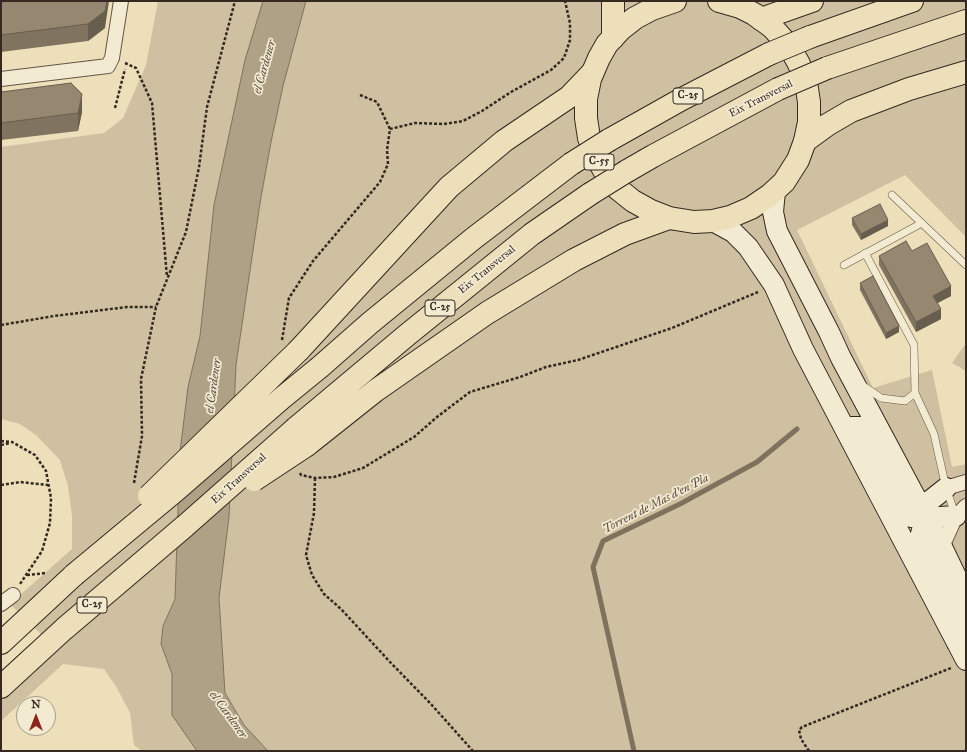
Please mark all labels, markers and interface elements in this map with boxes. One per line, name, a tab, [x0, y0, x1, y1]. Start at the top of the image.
water label: el Cardener	[250, 38, 280, 96]
street label: Eix Transversal	[727, 77, 795, 121]
road number: C-25	[673, 88, 703, 104]
road number: C-55	[584, 154, 614, 170]
street label: Eix Transversal	[456, 243, 518, 297]
road number: C-25	[425, 300, 455, 316]
water label: el Cardener	[203, 358, 225, 414]
street label: Eix Transversal	[209, 451, 269, 507]
water label: Torrent de Mas d'en Pla	[601, 471, 711, 537]
road number: C-25	[77, 597, 107, 613]
water label: el Cardener	[206, 688, 250, 742]
north arrow	[16, 696, 56, 736]
text: N	[31, 698, 41, 711]

